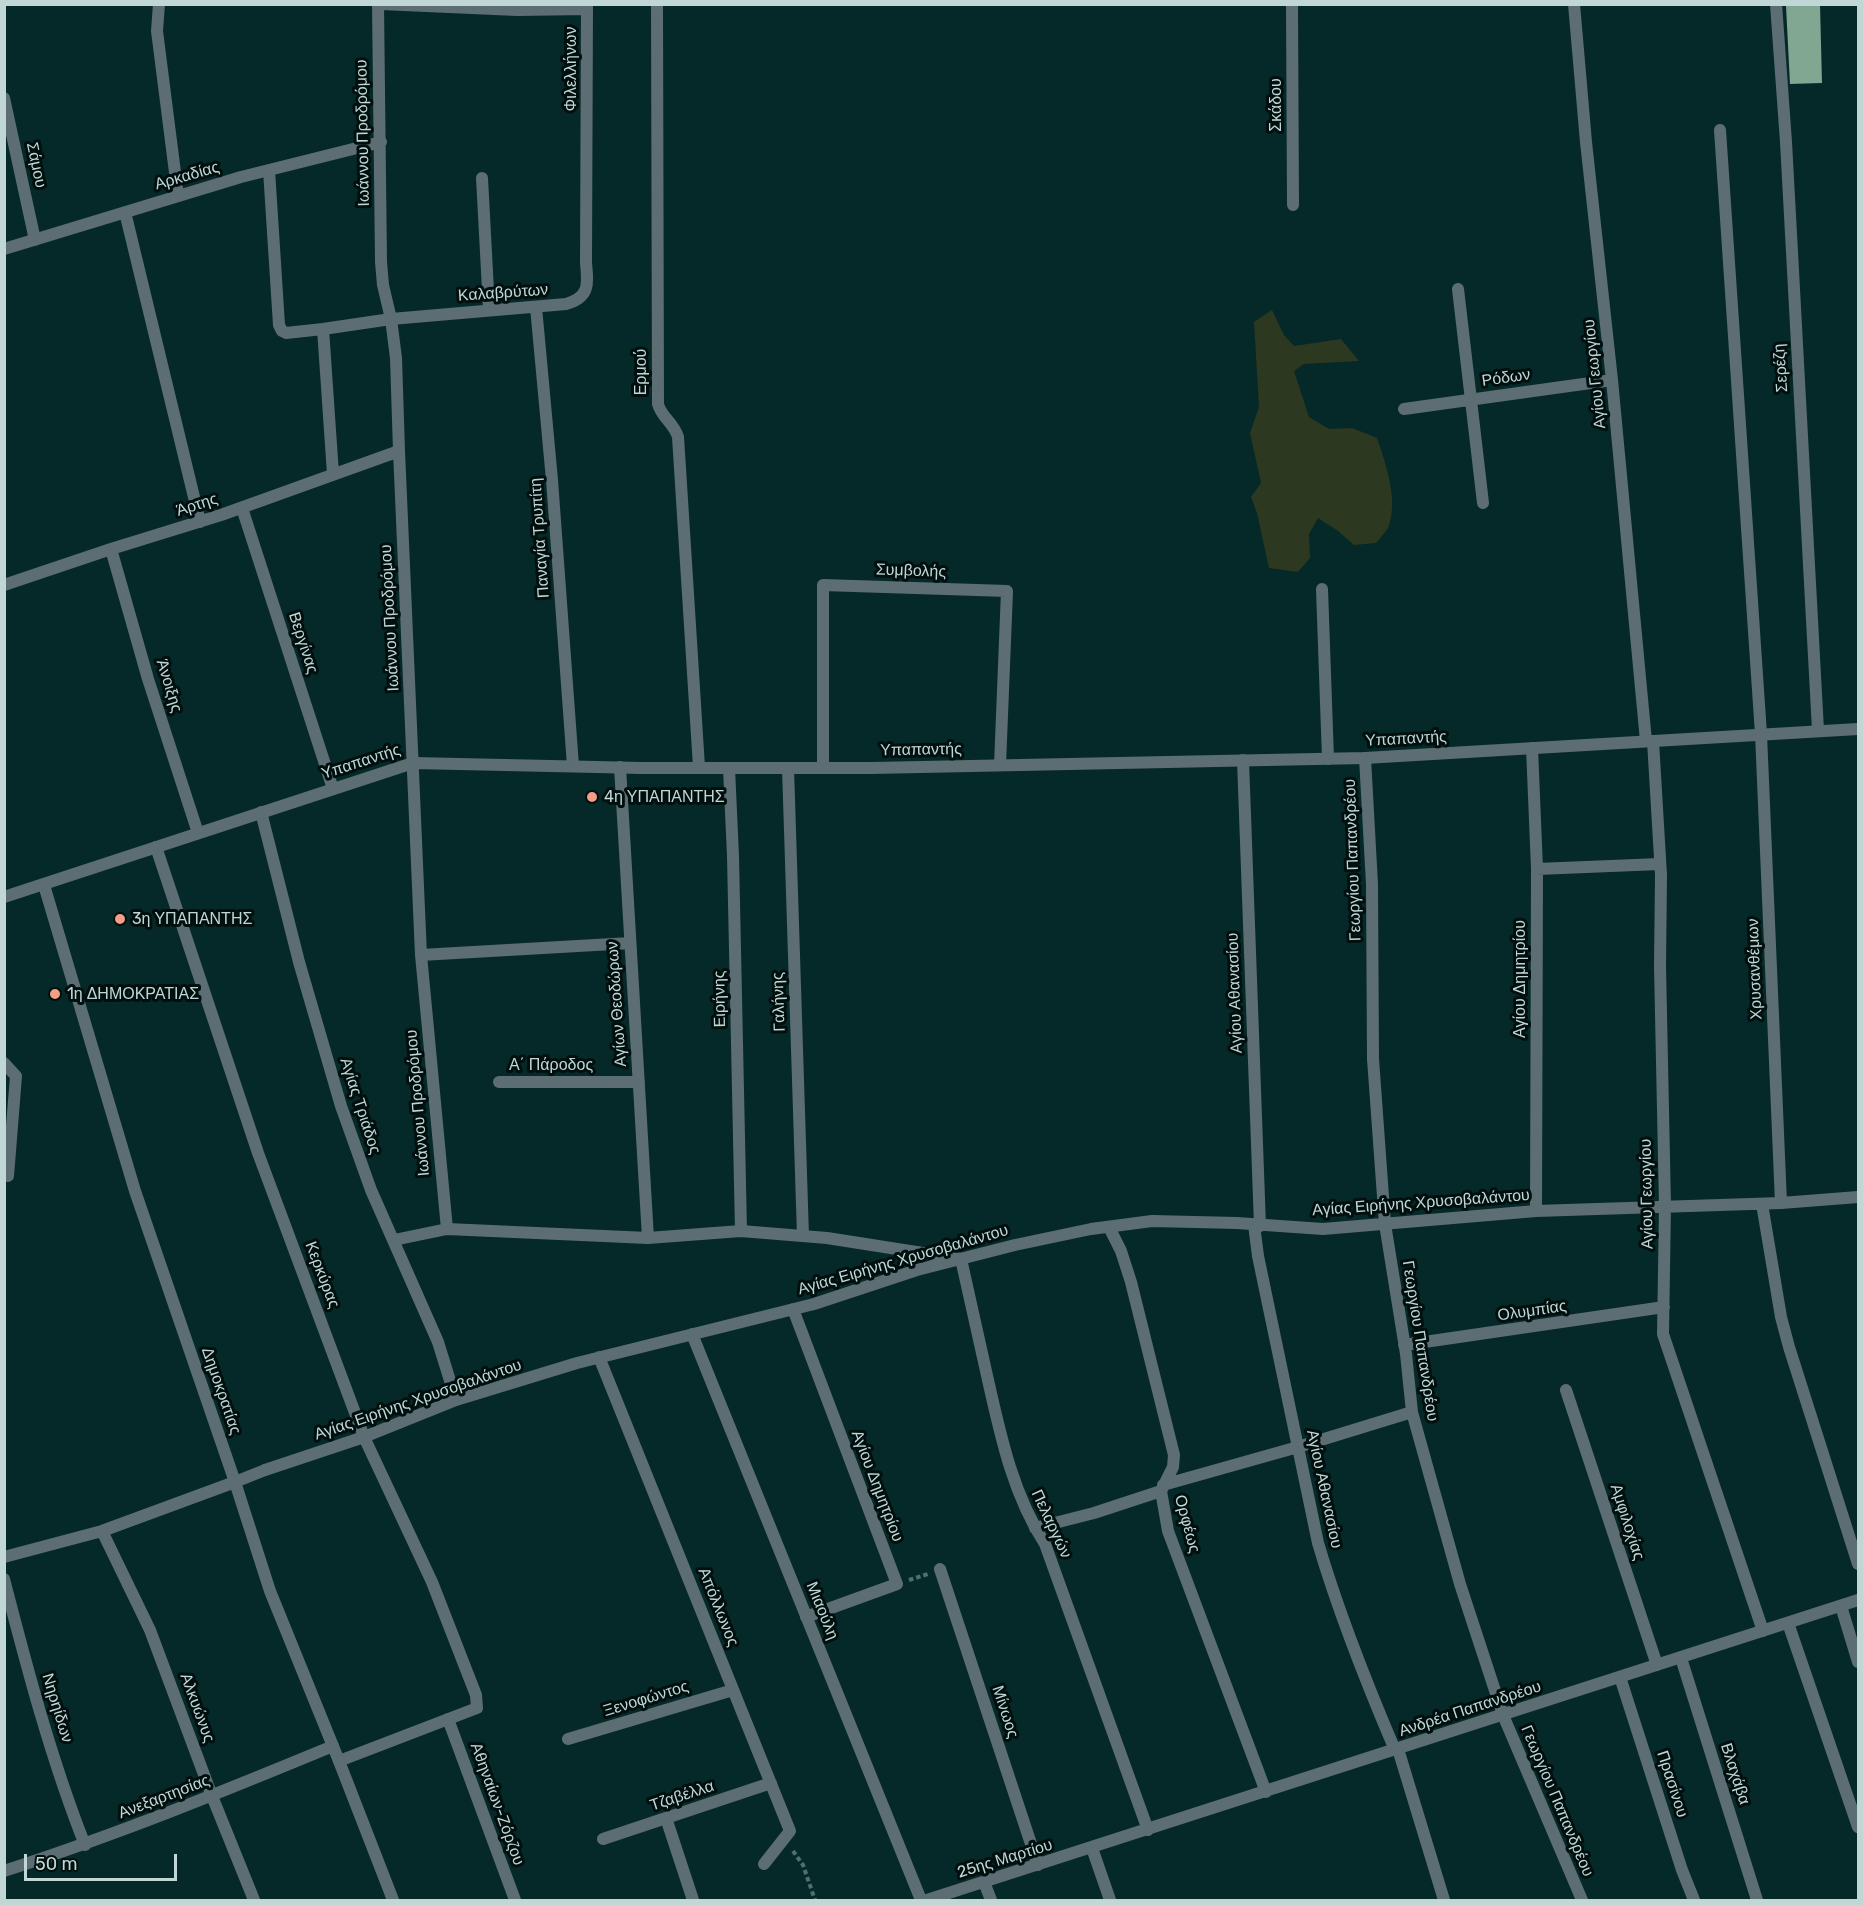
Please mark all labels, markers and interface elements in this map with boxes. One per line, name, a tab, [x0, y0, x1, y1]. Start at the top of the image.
street label: Φιλελλήνων	[561, 27, 581, 111]
street label: Ιωάννου Προδρόμου	[352, 59, 374, 207]
street label: Σκάδου	[1266, 78, 1286, 132]
street label: Σάμου	[22, 141, 50, 189]
street label: Αρκαδίας	[153, 158, 221, 194]
street label: Καλαβρύτων	[457, 280, 549, 306]
street label: Αγίου Γεωργίου	[1580, 318, 1610, 430]
street label: Σερέζη	[1770, 343, 1792, 393]
street label: Ερμού	[631, 349, 651, 395]
street label: Ρόδων	[1480, 365, 1532, 391]
street label: Παναγία Τρυπίτη	[526, 477, 554, 599]
street label: Άρτης	[174, 489, 220, 521]
street label: Ιωάννου Προδρόμου	[377, 544, 403, 692]
street label: Συμβολής	[876, 560, 946, 582]
street label: Βεργίνας	[284, 610, 322, 676]
street label: Άνοιξης	[152, 657, 186, 715]
street label: Υπαπαντής	[1365, 727, 1447, 751]
street label: Υπαπαντής	[319, 740, 403, 784]
street label: Υπαπαντής	[880, 740, 962, 760]
street label: Γεωργίου Παπανδρέου	[1341, 779, 1365, 941]
place label: 4η ΥΠΑΠΑΝΤΗΣ	[604, 787, 725, 807]
marker: 4η ΥΠΑΠΑΝΤΗΣ	[585, 790, 599, 804]
place label: 3η ΥΠΑΠΑΝΤΗΣ	[132, 909, 252, 929]
marker: 3η ΥΠΑΠΑΝΤΗΣ	[113, 912, 127, 926]
street label: Χρυσανθέμων	[1744, 918, 1766, 1020]
street label: Αγίου Δημητρίου	[1510, 920, 1530, 1038]
street label: Αγίου Αθανασίου	[1223, 932, 1247, 1054]
street label: Αγίων Θεοδώρων	[603, 941, 631, 1067]
street label: Ειρήνης	[710, 970, 730, 1028]
street label: Γαλήνης	[768, 972, 790, 1032]
place label: 1η ΔΗΜΟΚΡΑΤΙΑΣ	[67, 984, 199, 1004]
marker: 1η ΔΗΜΟΚΡΑΤΙΑΣ	[48, 987, 62, 1001]
street label: Ιωάννου Προδρόμου	[402, 1029, 434, 1177]
street label: Αγίας Τριάδος	[335, 1055, 385, 1157]
street label: Α΄ Πάροδος	[509, 1055, 593, 1075]
street label: Αγίου Γεωργίου	[1636, 1139, 1658, 1249]
street label: Αγίας Ειρήνης Χρυσοβαλάντου	[1312, 1186, 1530, 1220]
street label: Αγίας Ειρήνης Χρυσοβαλάντου	[796, 1221, 1010, 1299]
street label: Κερκύρας	[301, 1239, 343, 1311]
street label: Γεωργίου Παπανδρέου	[1398, 1259, 1442, 1423]
street label: Ολυμπίας	[1496, 1297, 1568, 1325]
street label: Δημοκρατίας	[197, 1345, 245, 1437]
street label: Αγίας Ειρήνης Χρυσοβαλάντου	[312, 1355, 524, 1445]
street label: Αγίου Δημητρίου	[847, 1428, 907, 1544]
street label: Αγίου Αθανασίου	[1302, 1428, 1346, 1550]
street label: Αμφιλοχίας	[1606, 1481, 1648, 1563]
street label: Πελαργών	[1027, 1487, 1075, 1561]
street label: Ορφέως	[1170, 1493, 1204, 1555]
street label: Απόλλωνος	[694, 1565, 742, 1649]
street label: Μιαούλη	[802, 1579, 842, 1643]
street label: Νηρηίδων	[37, 1671, 77, 1745]
street label: Αλκυώνυς	[176, 1671, 218, 1745]
street label: Ξενοφώντος	[601, 1677, 691, 1721]
street label: Ανδρέα Παπανδρέου	[1396, 1677, 1544, 1741]
street label: Μίνωος	[988, 1683, 1022, 1741]
street label: Γεωργίου Παπανδρέου	[1516, 1723, 1598, 1879]
street label: Αθηναίων-Ζόρζου	[466, 1740, 528, 1868]
street label: Βλαχάβα	[1716, 1741, 1754, 1807]
street label: Πρασίνου	[1652, 1748, 1692, 1820]
street label: Ανεξαρτησίας	[116, 1771, 212, 1823]
street label: Τζαβέλλα	[647, 1777, 717, 1815]
street label: 25ης Μαρτίου	[955, 1835, 1055, 1883]
scale bar	[27, 1842, 180, 1880]
text: 50 m	[35, 1853, 78, 1875]

